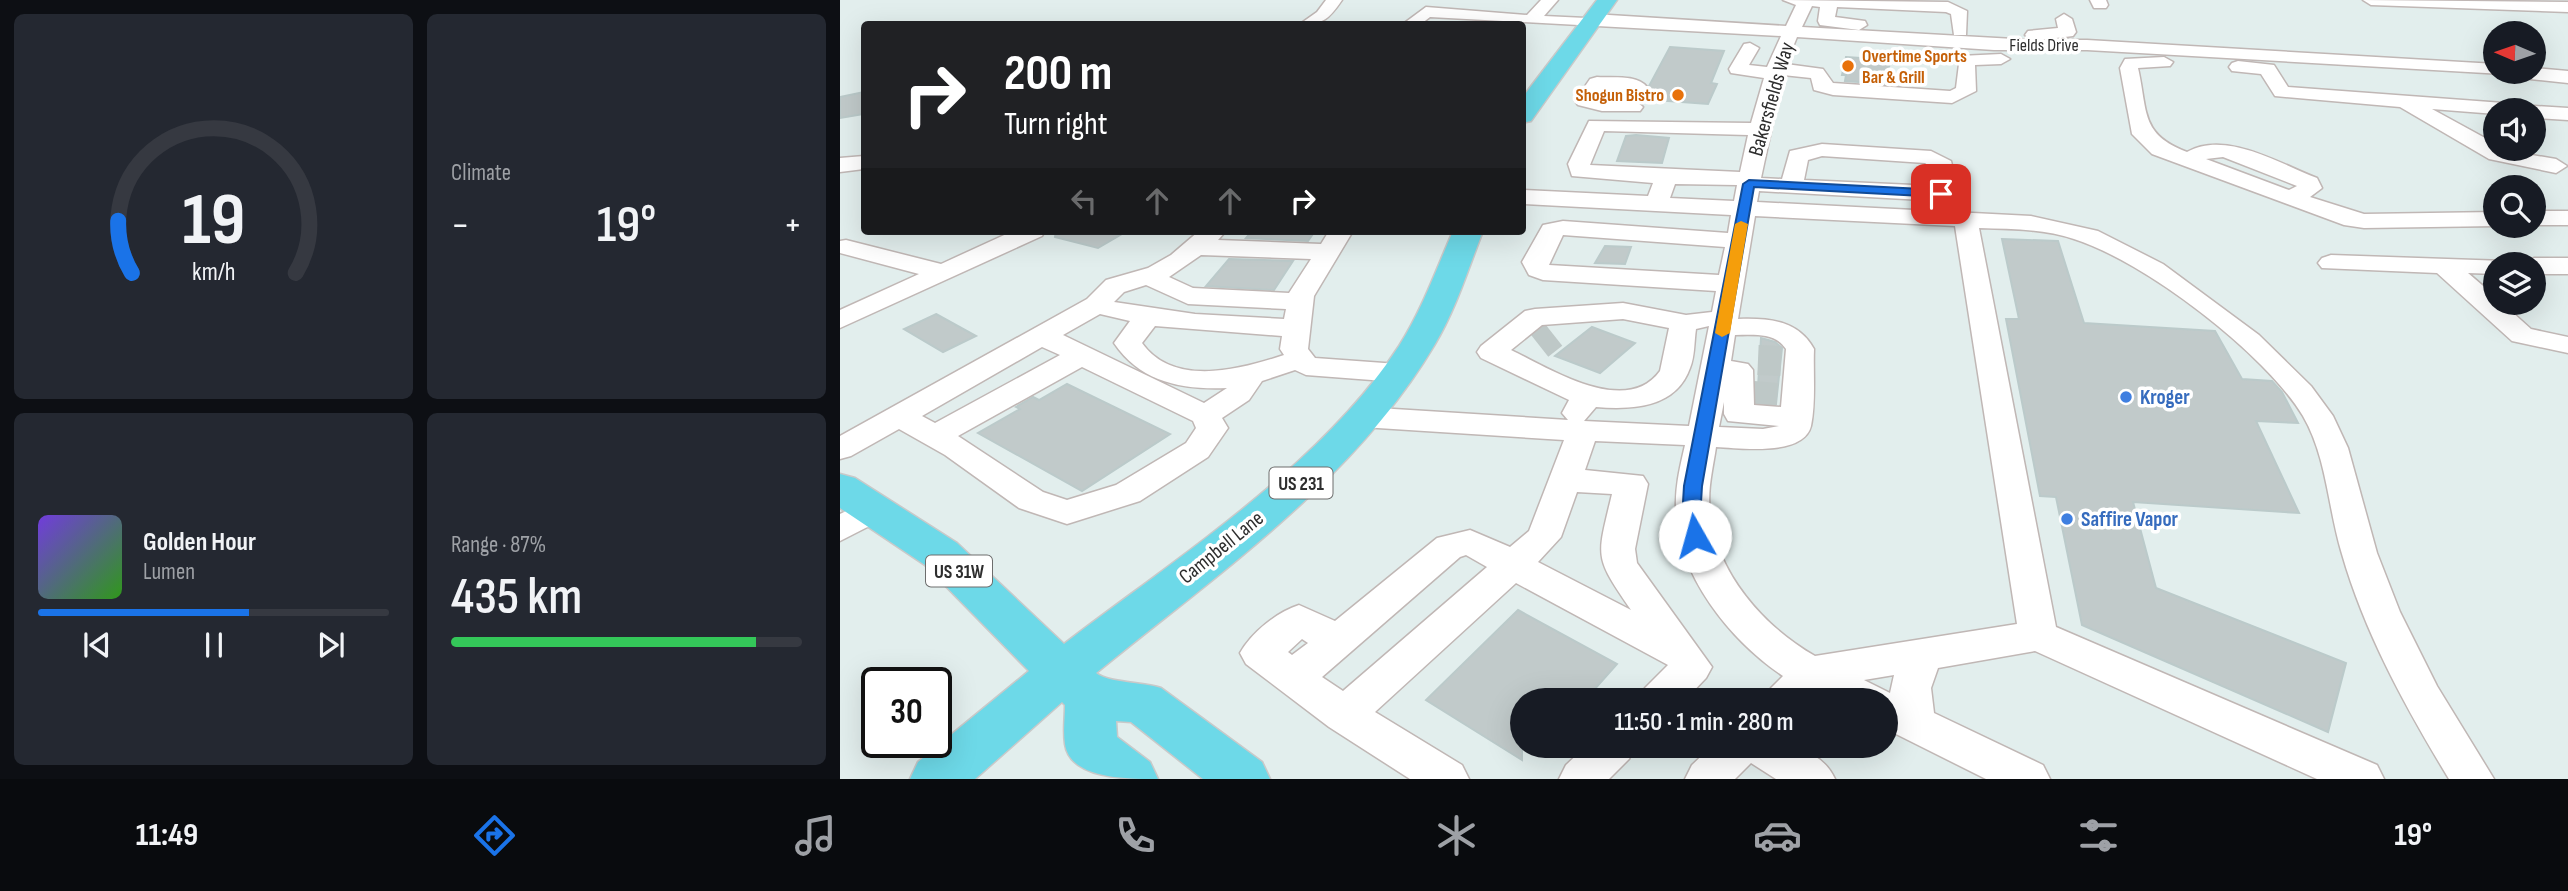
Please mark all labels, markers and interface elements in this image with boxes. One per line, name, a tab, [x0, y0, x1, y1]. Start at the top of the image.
north arrow	[2483, 21, 2546, 84]
map controls	[2483, 21, 2546, 315]
street label: Fields Drive	[2009, 35, 2079, 56]
street label: Bakersfields Way	[1743, 39, 1800, 159]
text: 200 m	[1004, 45, 1112, 104]
place label: Overtime Sports Bar & Grill	[1862, 46, 1967, 88]
icon: right	[889, 49, 980, 140]
marker: Overtime Sports Bar & Grill	[1840, 58, 1856, 74]
place label: Shogun Bistro	[1576, 85, 1664, 106]
marker: Shogun Bistro	[1670, 87, 1686, 103]
button: sound	[2483, 98, 2546, 161]
text: Turn right	[1004, 105, 1108, 144]
text: Climate	[451, 159, 511, 187]
pin	[1911, 164, 1971, 224]
icon: arrive	[1922, 175, 1960, 213]
button: search	[2483, 175, 2546, 238]
text: 19	[182, 177, 245, 265]
icon: left	[1065, 182, 1103, 220]
icon: ahead	[1138, 182, 1176, 220]
icon: ahead	[1211, 182, 1249, 220]
icon: right	[1284, 182, 1322, 220]
text: 19°	[597, 194, 656, 257]
text: −	[451, 203, 470, 248]
text: +	[783, 203, 802, 248]
button: layers	[2483, 252, 2546, 315]
text: km/h	[192, 256, 235, 287]
place label: Kroger	[2140, 385, 2190, 410]
marker: Kroger	[2118, 389, 2134, 405]
road number: US 231	[1270, 468, 1332, 498]
position arrow	[1658, 499, 1732, 573]
street label: Campbell Lane	[1174, 506, 1269, 589]
place label: Saffire Vapor	[2081, 507, 2179, 532]
marker: Saffire Vapor	[2059, 511, 2075, 527]
text: Golden Hour	[143, 527, 256, 558]
text: Range · 87%	[451, 531, 546, 559]
road number: US 31W	[926, 556, 992, 586]
text: Lumen	[143, 558, 195, 586]
text: 435 km	[451, 566, 582, 629]
icon: previous	[78, 626, 116, 664]
icon: pause	[195, 626, 233, 664]
icon: next	[312, 626, 350, 664]
speed limit sign: 30	[861, 667, 952, 758]
text: 11:50 · 1 min · 280 m	[1614, 707, 1794, 738]
icon: directions	[470, 811, 519, 860]
icon: music	[791, 811, 840, 860]
icon: phone	[1111, 811, 1160, 860]
icon: climate	[1432, 811, 1481, 860]
icon: car	[1753, 811, 1802, 860]
icon: filters	[2074, 811, 2123, 860]
text: 11:49	[136, 816, 198, 855]
text: 19°	[2394, 816, 2432, 855]

